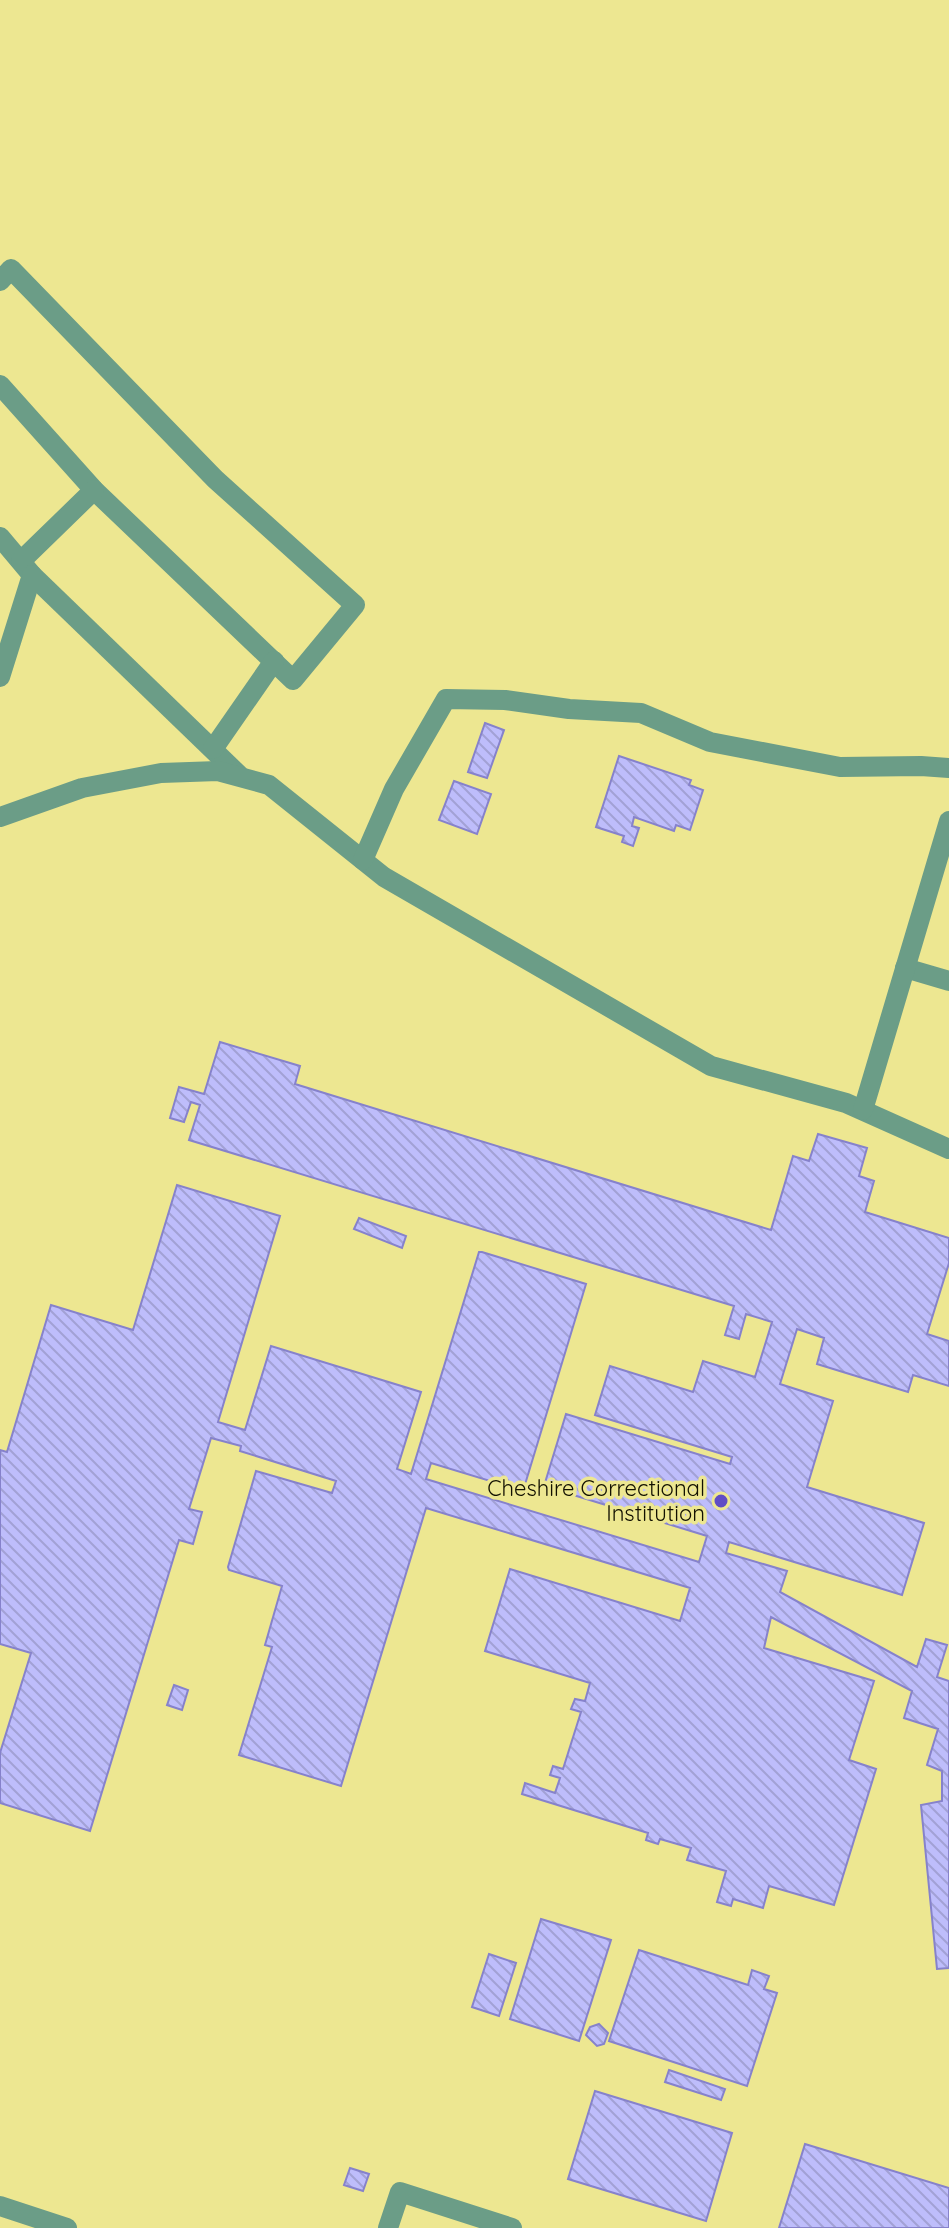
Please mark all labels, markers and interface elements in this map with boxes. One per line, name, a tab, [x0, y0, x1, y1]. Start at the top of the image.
place label: Cheshire Correctional Institution	[487, 1474, 705, 1527]
marker: Cheshire Correctional Institution	[712, 1492, 730, 1510]

